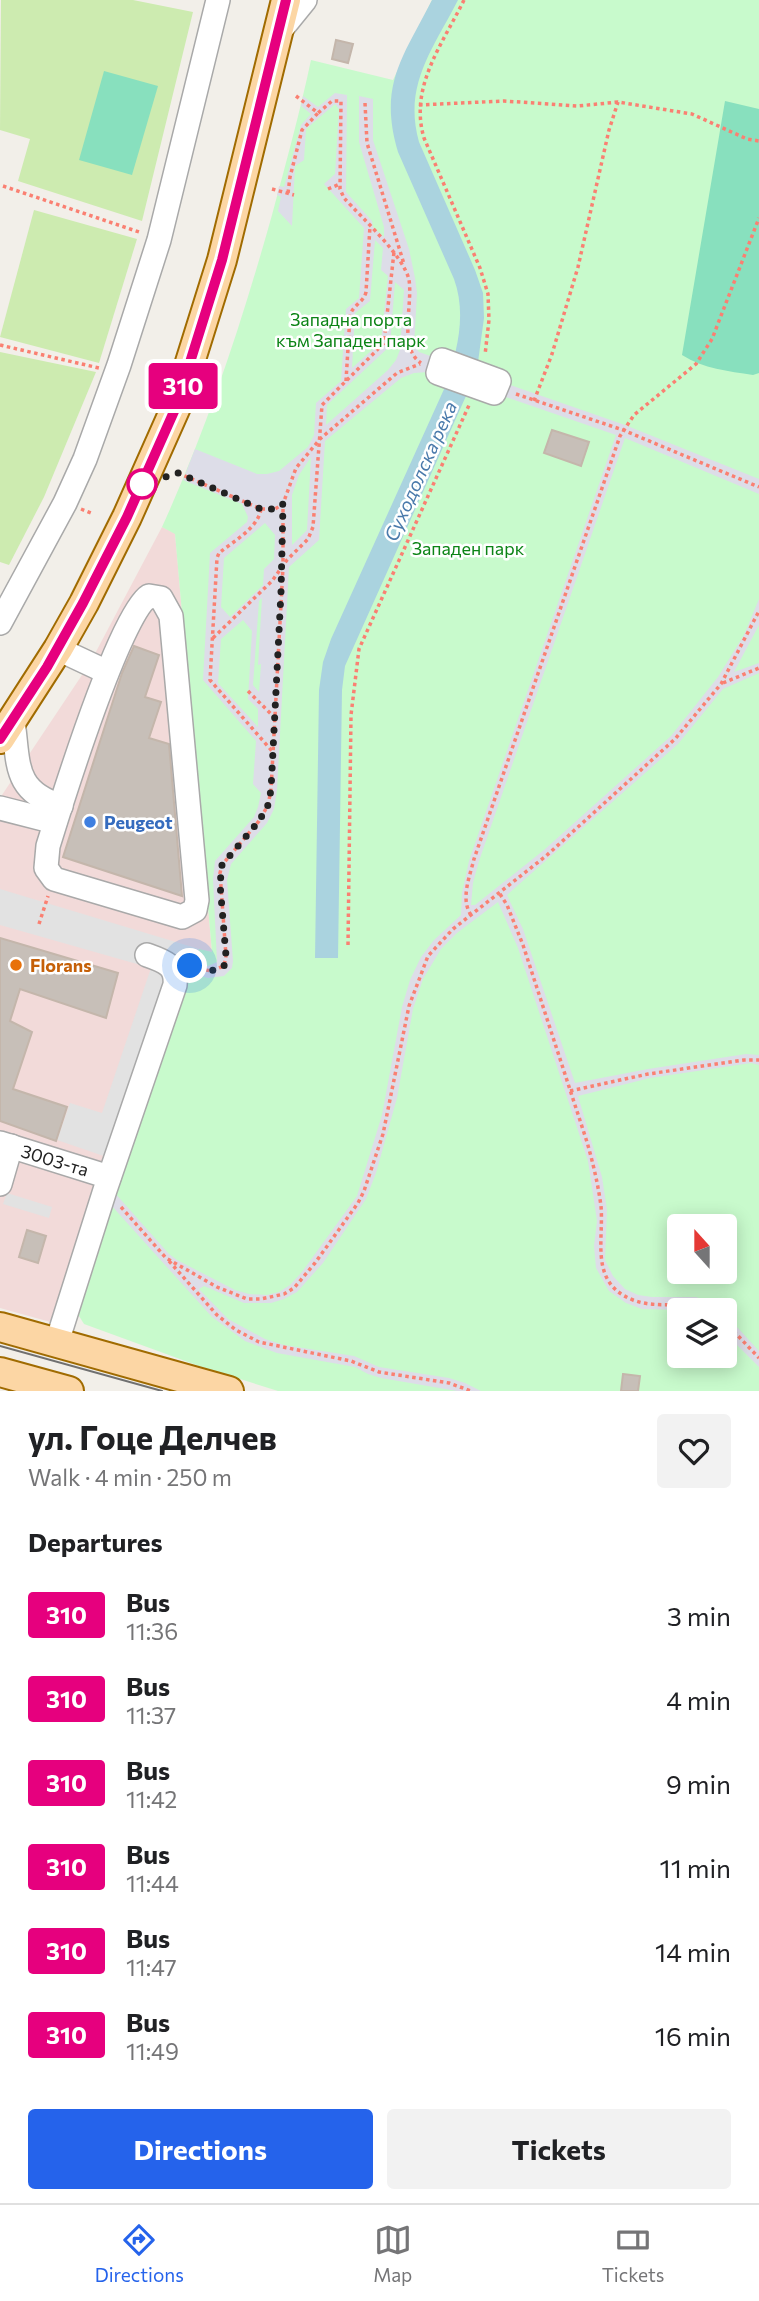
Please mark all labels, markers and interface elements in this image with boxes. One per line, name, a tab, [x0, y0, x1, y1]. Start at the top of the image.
park label: Западна порта към Западен парк	[276, 308, 426, 351]
line badge: 310	[143, 363, 223, 409]
text: 310	[163, 371, 203, 400]
water label: Суходолска река	[379, 397, 461, 545]
unlabelled marker	[127, 469, 157, 499]
park label: Западен парк	[412, 537, 525, 559]
place label: Peugeot	[104, 811, 173, 833]
marker: Peugeot	[82, 814, 98, 830]
your location	[172, 948, 207, 983]
place label: Florans	[30, 954, 92, 976]
marker: Florans	[8, 957, 24, 973]
street label: 3003-та	[19, 1139, 91, 1181]
north arrow	[667, 1214, 737, 1284]
map controls	[667, 1214, 737, 1368]
button: layers	[667, 1298, 737, 1368]
button: heart	[657, 1414, 731, 1488]
text: ул. Гоце Делчев	[28, 1416, 277, 1457]
text: Walk · 4 min · 250 m	[28, 1463, 232, 1491]
text: Departures	[28, 1526, 163, 1557]
text: Bus	[126, 1586, 170, 1617]
text: 310	[46, 1600, 87, 1629]
text: 3 min	[667, 1600, 731, 1631]
text: 11:36	[126, 1617, 178, 1645]
text: Bus	[126, 1670, 170, 1701]
text: 310	[46, 1684, 87, 1713]
text: 4 min	[666, 1684, 731, 1715]
text: 11:37	[126, 1701, 176, 1729]
text: Bus	[126, 1754, 170, 1785]
text: 310	[46, 1768, 87, 1797]
text: 9 min	[666, 1768, 731, 1799]
text: 11:42	[126, 1785, 177, 1813]
text: Bus	[126, 1838, 170, 1869]
text: 310	[46, 1852, 87, 1881]
text: 11 min	[660, 1852, 731, 1883]
text: 11:44	[126, 1869, 179, 1897]
text: Bus	[126, 1922, 170, 1953]
text: 310	[46, 1936, 87, 1965]
text: 14 min	[655, 1936, 731, 1967]
text: 11:47	[126, 1953, 177, 1981]
text: Bus	[126, 2006, 170, 2037]
text: 310	[46, 2020, 87, 2049]
text: 16 min	[655, 2020, 731, 2051]
text: 11:49	[126, 2037, 179, 2065]
button: Directions	[28, 2109, 373, 2189]
button: Tickets	[387, 2109, 731, 2189]
tab: Directions	[95, 2221, 184, 2286]
tab: Map	[373, 2221, 412, 2286]
tab: Tickets	[602, 2221, 664, 2286]

